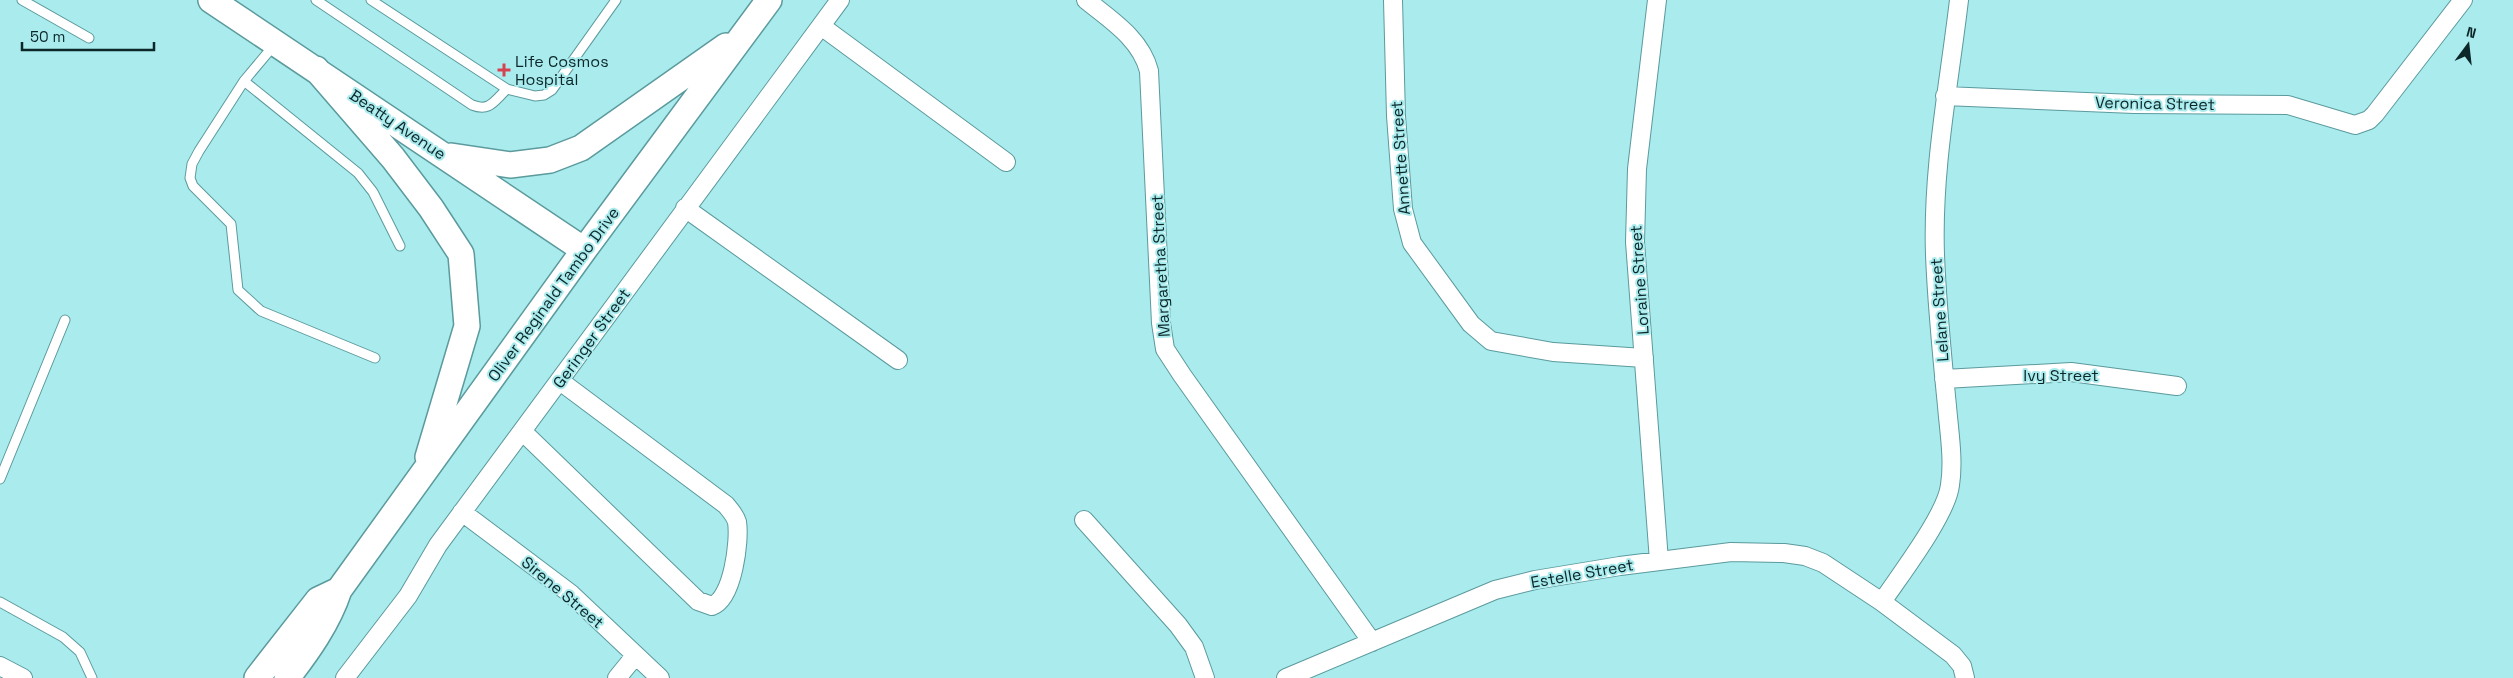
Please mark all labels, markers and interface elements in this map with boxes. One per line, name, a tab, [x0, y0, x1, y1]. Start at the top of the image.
scale bar	[22, 20, 155, 52]
north arrow	[2443, 20, 2493, 70]
text: N	[2464, 23, 2478, 42]
text: 50 m	[30, 27, 65, 46]
place label: Life Cosmos Hospital	[515, 51, 609, 90]
marker: Life Cosmos Hospital	[497, 63, 511, 77]
street label: Beatty Avenue	[345, 84, 450, 164]
street label: Veronica Street	[2095, 92, 2215, 115]
street label: Annette Street	[1386, 100, 1415, 216]
street label: Margaretha Street	[1146, 194, 1175, 338]
street label: Oliver Reginald Tambo Drive	[483, 203, 624, 386]
street label: Loraine Street	[1625, 224, 1654, 335]
street label: Lelane Street	[1925, 258, 1954, 362]
street label: Geringer Street	[548, 284, 635, 392]
street label: Ivy Street	[2023, 365, 2099, 386]
street label: Sirene Street	[517, 552, 608, 633]
street label: Estelle Street	[1529, 554, 1635, 593]

